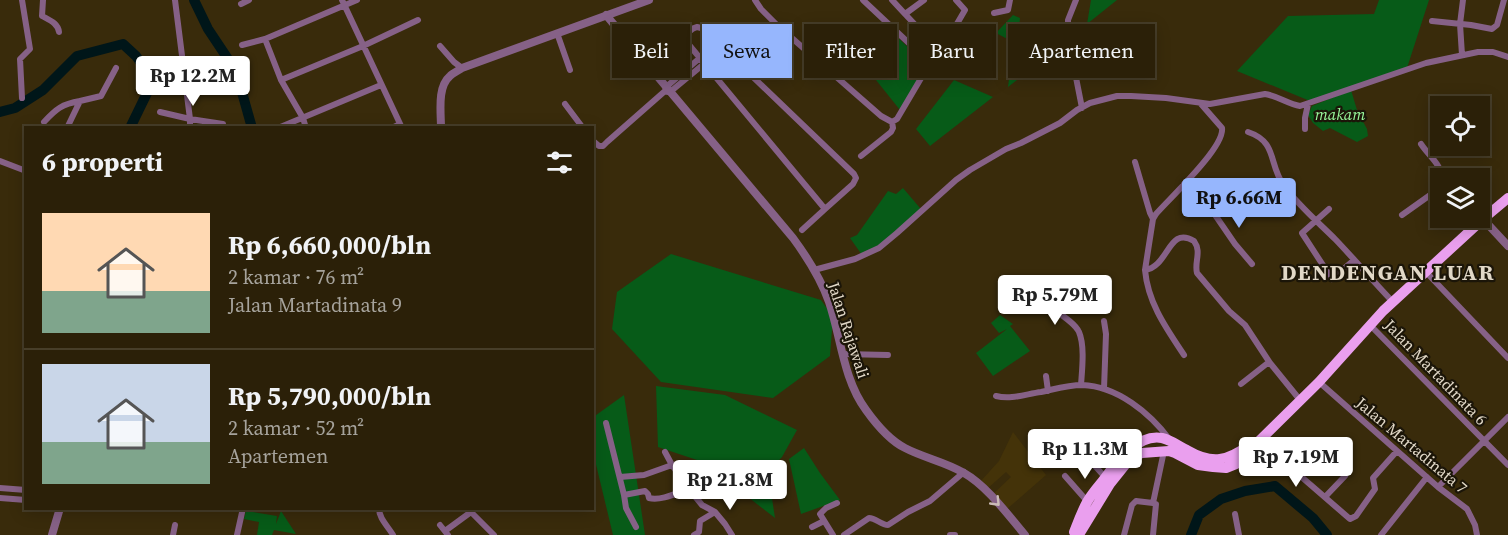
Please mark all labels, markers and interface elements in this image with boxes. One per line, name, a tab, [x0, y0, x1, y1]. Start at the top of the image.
chip: Beli	[612, 24, 690, 78]
chip: Sewa	[702, 24, 792, 78]
chip: Filter	[804, 24, 897, 78]
chip: Baru	[909, 24, 996, 78]
chip: Apartemen	[1008, 24, 1155, 78]
pin: Rp 12.2M	[131, 56, 255, 107]
text: Rp 12.2M	[150, 61, 236, 89]
map controls	[1430, 96, 1490, 228]
button: locate	[1430, 96, 1490, 156]
park label: makam	[1315, 103, 1365, 125]
text: 6 properti	[42, 144, 163, 180]
icon: filters	[543, 146, 576, 179]
button: layers	[1430, 168, 1490, 228]
pin: Rp 6.66M	[1177, 178, 1301, 229]
text: Rp 6.66M	[1196, 183, 1282, 211]
text: Rp 6,660,000/bln	[228, 227, 431, 263]
icon: home	[90, 237, 162, 309]
district label: DENDENGAN LUAR	[1281, 257, 1495, 287]
text: 2 kamar · 76 m²	[228, 263, 364, 291]
pin: Rp 5.79M	[993, 275, 1117, 326]
street label: Jalan Rajawali	[823, 278, 875, 381]
text: Rp 5.79M	[1012, 280, 1098, 308]
text: Jalan Martadinata 9	[228, 291, 402, 319]
street label: Jalan Martadinata 6	[1379, 314, 1492, 430]
text: Rp 5,790,000/bln	[228, 378, 431, 414]
icon: home	[90, 388, 162, 460]
street label: Jalan Martadinata 7	[1351, 391, 1472, 498]
text: 2 kamar · 52 m²	[228, 414, 364, 442]
pin: Rp 11.3M	[1023, 429, 1147, 480]
text: Rp 11.3M	[1042, 434, 1128, 462]
pin: Rp 7.19M	[1234, 437, 1358, 488]
text: Apartemen	[228, 442, 328, 470]
text: Rp 7.19M	[1253, 442, 1339, 470]
pin: Rp 21.8M	[668, 460, 792, 511]
text: Rp 21.8M	[687, 465, 773, 493]
one-way arrow	[989, 495, 1000, 505]

